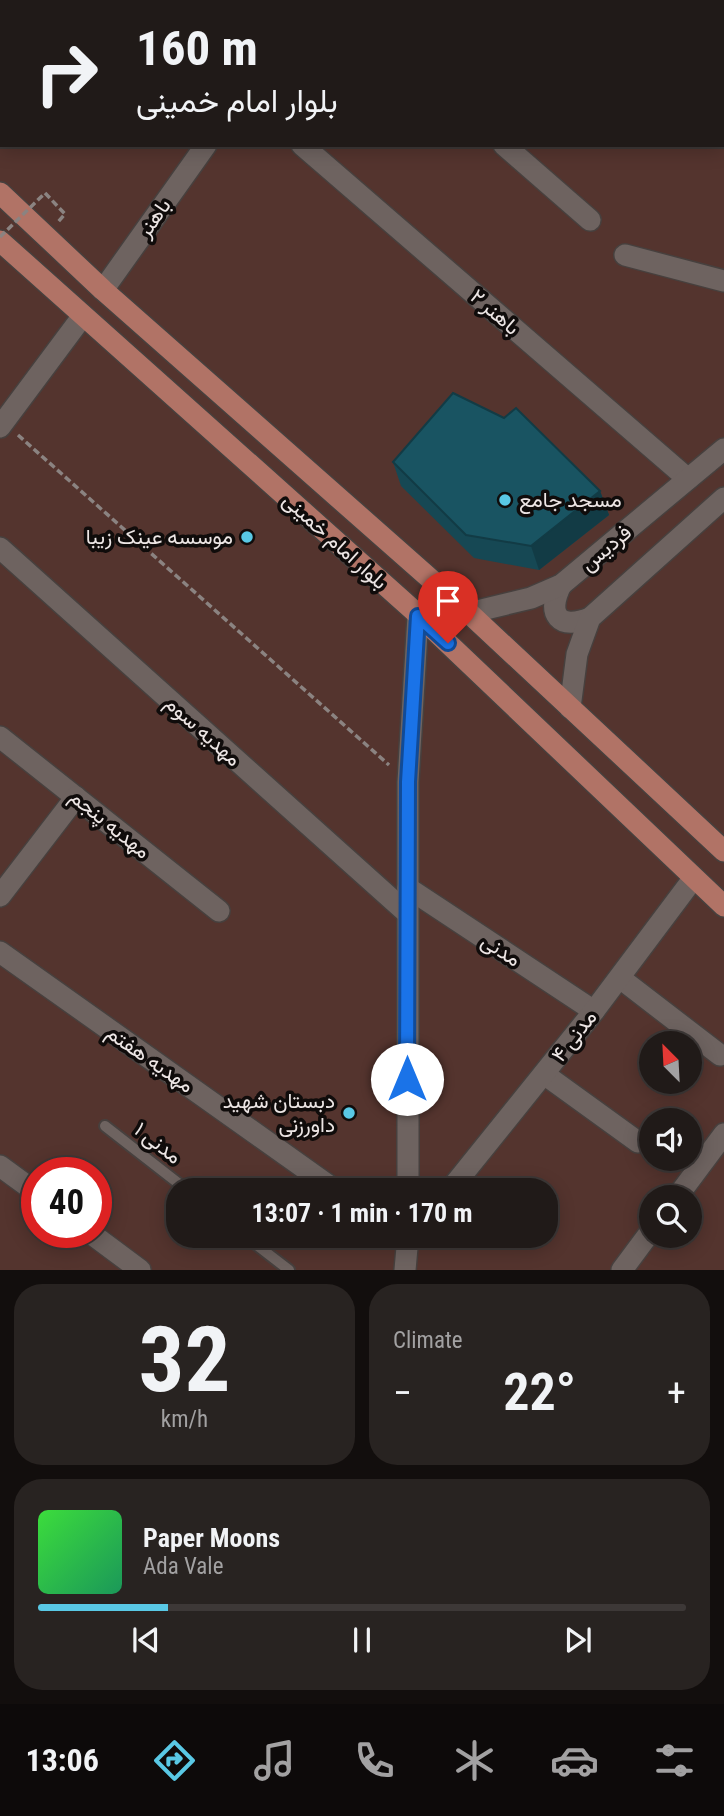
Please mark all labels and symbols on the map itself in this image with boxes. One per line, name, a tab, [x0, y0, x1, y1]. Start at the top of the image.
street label: باهنر	[132, 194, 177, 243]
street label: باهنر ۲	[465, 284, 524, 341]
street label: بلوار امام خمینی	[276, 488, 392, 596]
place label: مسجد جامع	[519, 488, 622, 514]
marker: مسجد جامع	[497, 492, 513, 508]
street label: فردیس	[576, 520, 637, 577]
place label: موسسه عینک زیبا	[86, 525, 233, 550]
marker: موسسه عینک زیبا	[239, 529, 255, 545]
pin	[418, 571, 478, 643]
street label: مهدیه سوم	[159, 691, 246, 773]
street label: مهدیه پنجم	[64, 784, 155, 865]
street label: مدنی	[477, 929, 525, 971]
street label: مدنی ۴	[546, 1005, 602, 1067]
street label: مهدیه هفتم	[101, 1020, 198, 1099]
north arrow	[639, 1031, 702, 1094]
position arrow	[370, 1042, 444, 1116]
place label: دبستان شهید داورزنی	[223, 1089, 335, 1138]
marker: دبستان شهید داورزنی	[341, 1105, 357, 1121]
street label: مدنی ۱	[130, 1117, 186, 1169]
speed limit sign: 40	[21, 1157, 112, 1248]

